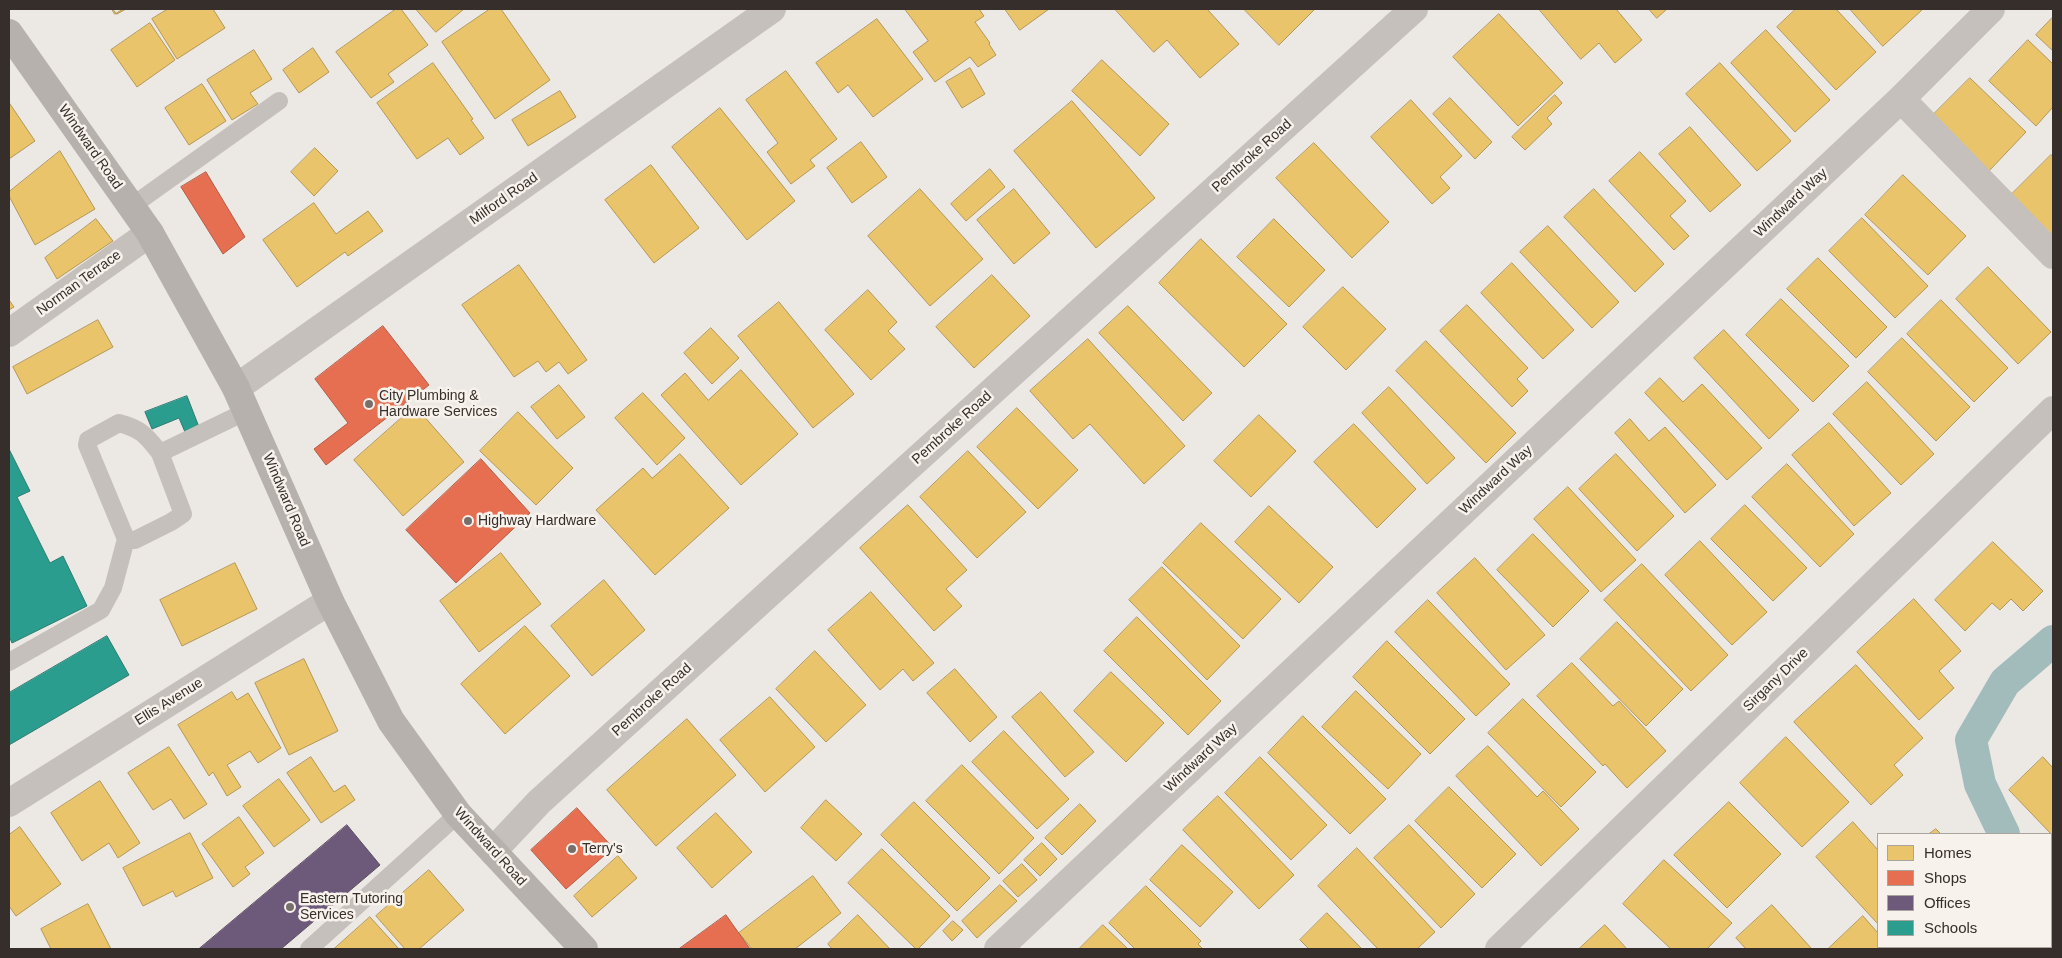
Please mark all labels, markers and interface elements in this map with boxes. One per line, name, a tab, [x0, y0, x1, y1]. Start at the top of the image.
street label: Windward Road	[55, 101, 125, 193]
street label: Pembroke Road	[1209, 116, 1295, 196]
street label: Windward Way	[1751, 165, 1831, 241]
street label: Milford Road	[467, 169, 541, 229]
street label: Norman Terrace	[33, 247, 125, 319]
place label: City Plumbing & Hardware Services	[379, 388, 497, 421]
street label: Pembroke Road	[909, 388, 995, 468]
marker: City Plumbing & Hardware Services	[363, 398, 375, 410]
street label: Windward Way	[1456, 442, 1536, 518]
street label: Windward Road	[259, 451, 313, 549]
place label: Highway Hardware	[478, 513, 596, 529]
marker: Highway Hardware	[462, 515, 474, 527]
street label: Sirgany Drive	[1740, 645, 1812, 715]
street label: Pembroke Road	[609, 660, 695, 740]
street label: Ellis Avenue	[132, 675, 206, 729]
street label: Windward Way	[1161, 720, 1241, 796]
street label: Windward Road	[450, 804, 530, 890]
legend	[1877, 833, 2052, 948]
place label: Terry's	[582, 841, 623, 857]
marker: Terry's	[566, 843, 578, 855]
text: Homes	[1924, 844, 1972, 861]
text: Shops	[1924, 869, 1967, 886]
place label: Eastern Tutoring Services	[300, 891, 403, 924]
text: Offices	[1924, 894, 1970, 911]
marker: Eastern Tutoring Services	[284, 901, 296, 913]
text: Schools	[1924, 919, 1977, 936]

